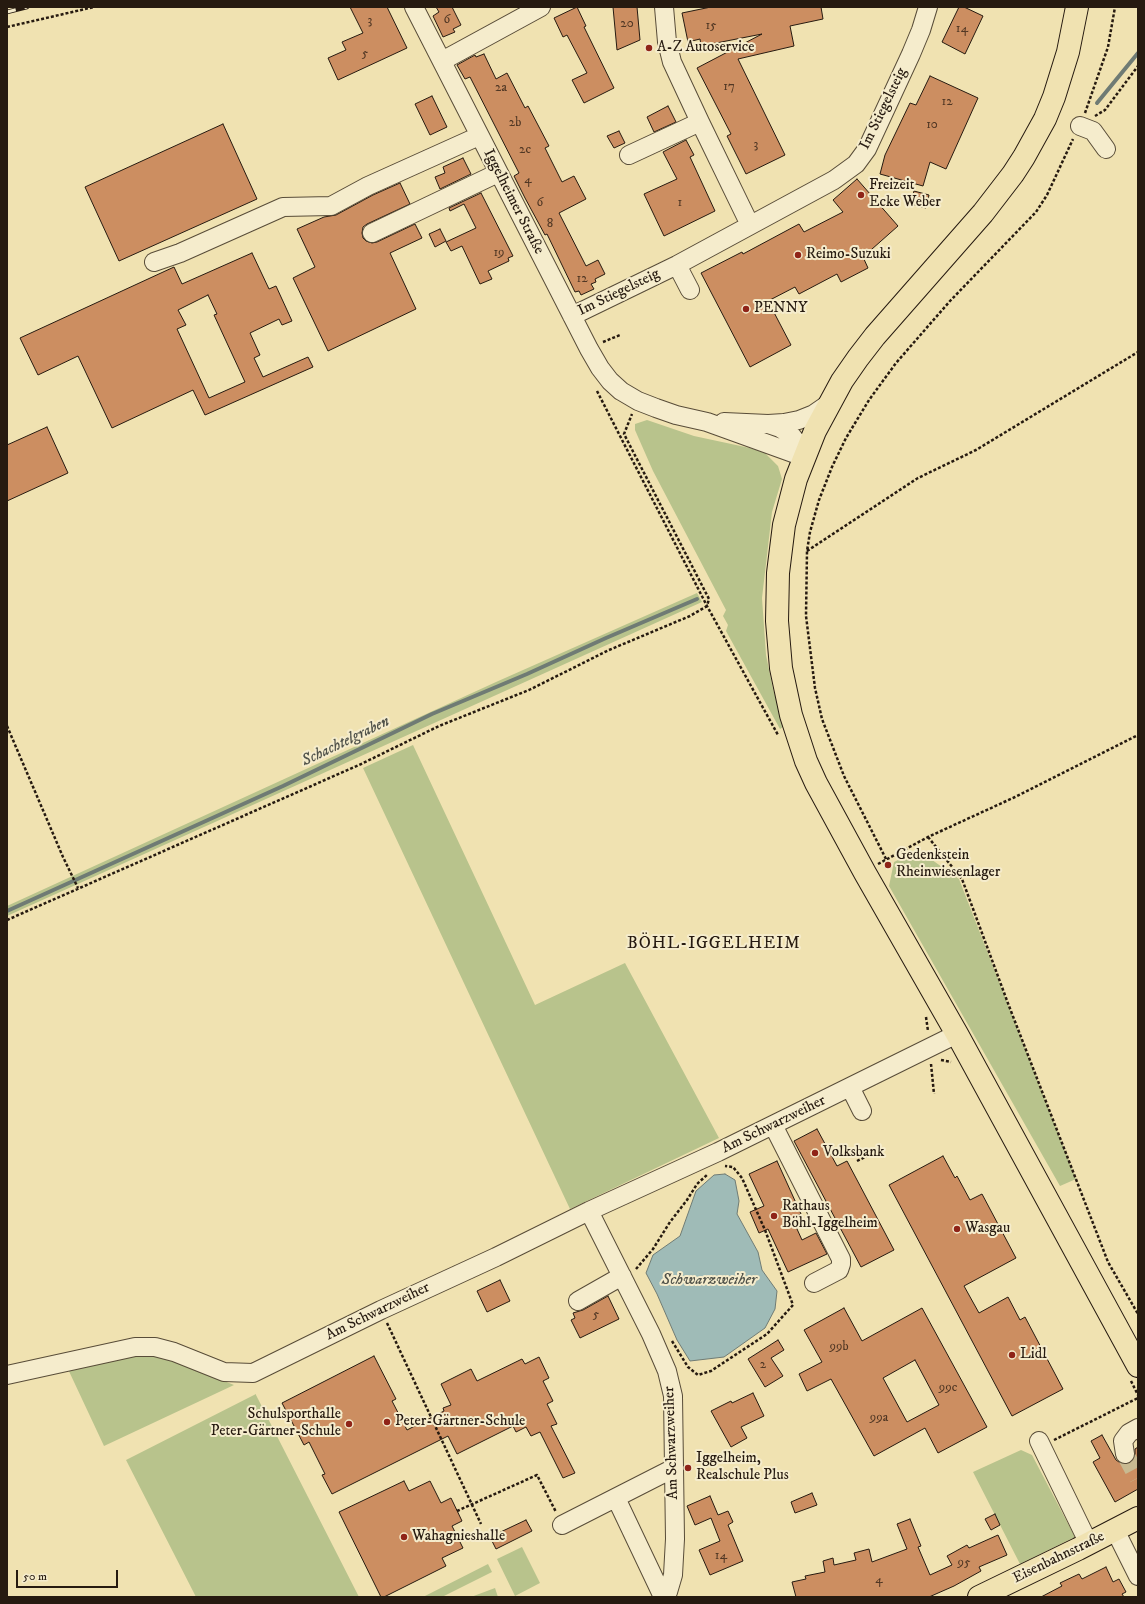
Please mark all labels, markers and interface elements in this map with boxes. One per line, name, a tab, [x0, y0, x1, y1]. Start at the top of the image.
house number: 6	[444, 12, 450, 28]
house number: 3	[368, 13, 372, 29]
house number: 20	[620, 16, 634, 32]
house number: 15	[705, 18, 717, 34]
house number: 14	[956, 21, 968, 37]
place label: A-Z Autoservice	[657, 39, 755, 57]
marker: A-Z Autoservice	[644, 43, 654, 53]
house number: 5	[362, 46, 368, 62]
street label: Im Stiegelsteig	[856, 65, 912, 153]
house number: 17	[723, 79, 735, 95]
house number: 2a	[495, 80, 507, 96]
house number: 12	[941, 94, 953, 110]
house number: 2b	[509, 115, 521, 131]
house number: 10	[926, 117, 938, 133]
house number: 3	[754, 137, 758, 153]
house number: 2c	[519, 142, 531, 158]
street label: Iggelheimer Straße	[479, 146, 547, 258]
house number: 4	[524, 172, 532, 188]
place label: Freizeit Ecke Weber	[869, 177, 941, 212]
marker: Freizeit Ecke Weber	[856, 190, 866, 200]
house number: 6	[537, 195, 543, 211]
house number: 1	[678, 195, 682, 211]
house number: 8	[547, 216, 553, 232]
house number: 19	[493, 245, 505, 261]
place label: Reimo-Suzuki	[806, 246, 891, 264]
marker: Reimo-Suzuki	[793, 250, 803, 260]
street label: Im Stiegelsteig	[575, 265, 663, 321]
house number: 12	[576, 271, 588, 287]
place label: PENNY	[754, 300, 808, 318]
marker: PENNY	[741, 304, 751, 314]
water label: Schachtelgraben	[299, 712, 393, 772]
place label: Gedenkstein Rheinwiesenlager	[896, 847, 1000, 882]
marker: Gedenkstein Rheinwiesenlager	[883, 860, 893, 870]
district label: BÖHL-IGGELHEIM	[627, 934, 801, 954]
street label: Am Schwarzweiher	[719, 1092, 829, 1158]
place label: Volksbank	[823, 1144, 885, 1162]
marker: Volksbank	[810, 1148, 820, 1158]
place label: Rathaus Böhl-Iggelheim	[782, 1198, 878, 1233]
marker: Rathaus Böhl-Iggelheim	[769, 1211, 779, 1221]
place label: Wasgau	[965, 1220, 1010, 1238]
marker: Wasgau	[952, 1224, 962, 1234]
water label: Schwarzweiher	[661, 1271, 757, 1291]
street label: Am Schwarzweiher	[323, 1279, 433, 1345]
house number: 5	[593, 1307, 599, 1323]
house number: 99b	[829, 1339, 849, 1355]
place label: Lidl	[1020, 1346, 1047, 1364]
marker: Lidl	[1007, 1350, 1017, 1360]
house number: 2	[760, 1357, 766, 1373]
house number: 99c	[939, 1380, 957, 1396]
street label: Am Schwarzweiher	[661, 1386, 683, 1500]
place label: Schulsporthalle Peter-Gärtner-Schule	[211, 1406, 341, 1441]
house number: 99a	[870, 1410, 888, 1426]
place label: Peter-Gärtner-Schule	[395, 1413, 525, 1431]
marker: Peter-Gärtner-Schule	[382, 1417, 392, 1427]
marker: Schulsporthalle Peter-Gärtner-Schule	[344, 1419, 354, 1429]
place label: Iggelheim, Realschule Plus	[696, 1450, 789, 1485]
marker: Iggelheim, Realschule Plus	[683, 1463, 693, 1473]
place label: Wahagnieshalle	[412, 1528, 505, 1546]
street label: Eisenbahnstraße	[1010, 1528, 1108, 1588]
marker: Wahagnieshalle	[399, 1532, 409, 1542]
house number: 14	[715, 1548, 727, 1564]
house number: 95	[958, 1555, 970, 1571]
scale bar	[18, 1562, 120, 1588]
text: 50 m	[23, 1569, 47, 1584]
house number: 4	[875, 1572, 883, 1588]

